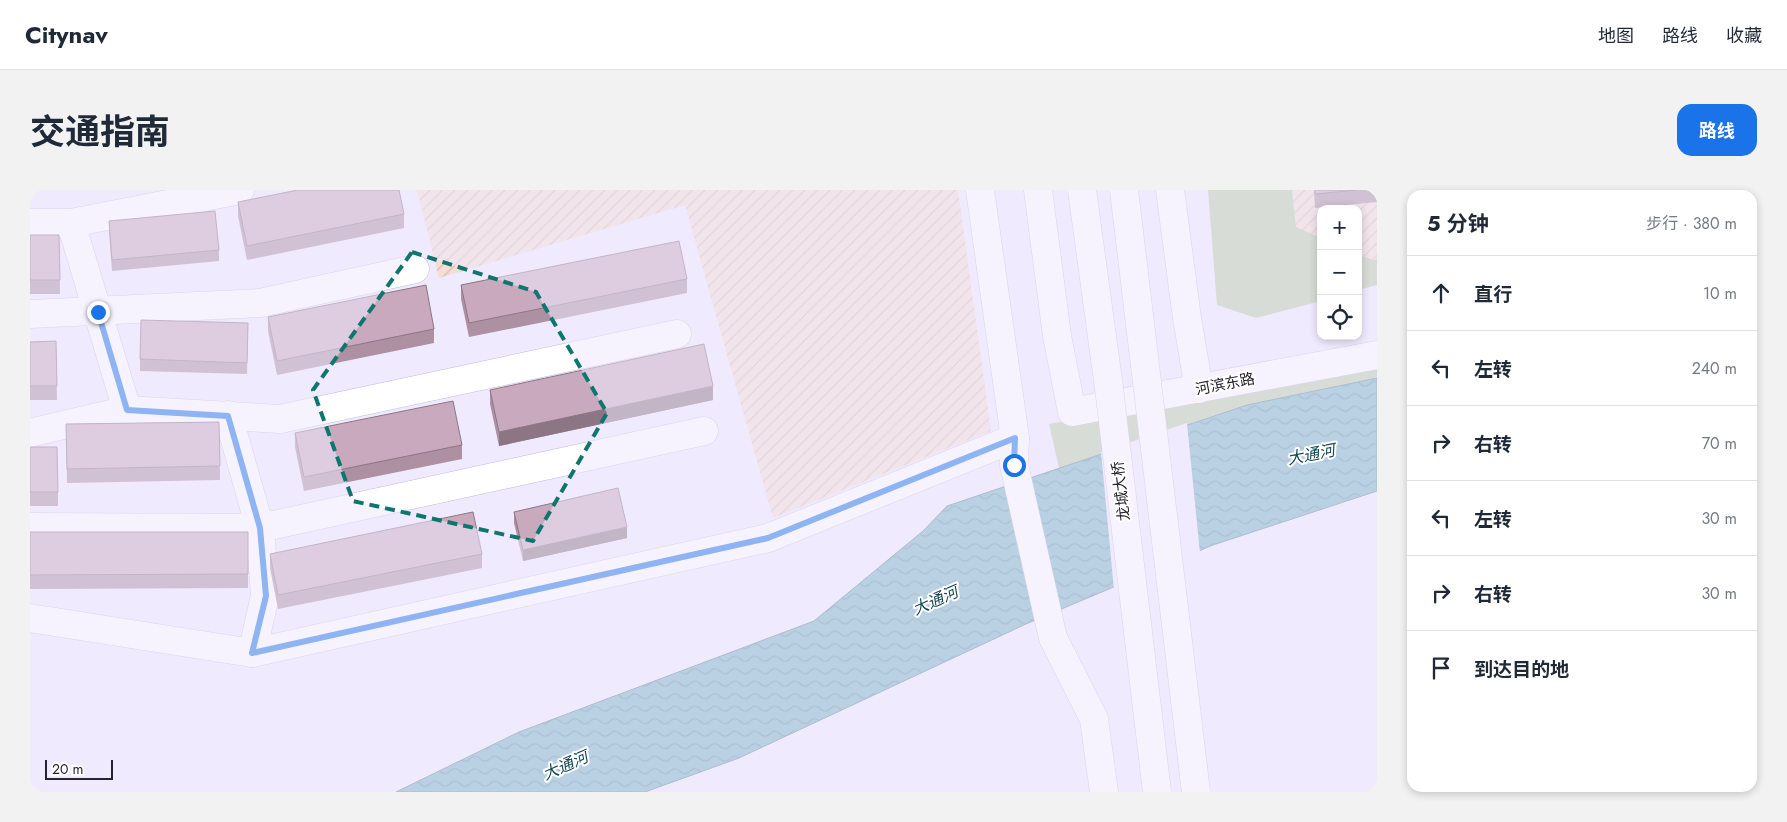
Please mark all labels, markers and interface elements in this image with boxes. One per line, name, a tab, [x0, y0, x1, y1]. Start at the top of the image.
text: Citynav	[25, 17, 108, 52]
text: 地图	[1598, 23, 1634, 49]
text: 路线	[1662, 23, 1698, 49]
text: 收藏	[1726, 23, 1762, 49]
button: 路线	[1677, 104, 1757, 156]
text: 交通指南	[30, 107, 170, 157]
map controls	[1317, 205, 1362, 340]
button: +	[1317, 205, 1362, 250]
text: 5 分钟	[1427, 209, 1489, 239]
text: 步行 · 380 m	[1646, 212, 1737, 235]
button: −	[1317, 250, 1362, 295]
icon: ahead	[1427, 279, 1455, 307]
text: 直行	[1474, 281, 1512, 308]
text: 10 m	[1703, 282, 1737, 305]
button: locate	[1317, 295, 1362, 340]
route end	[87, 301, 110, 324]
icon: left	[1427, 354, 1455, 382]
text: 左转	[1474, 356, 1512, 383]
text: 240 m	[1692, 357, 1737, 380]
street label: 河滨东路	[1193, 367, 1257, 401]
icon: right	[1427, 429, 1455, 457]
text: 右转	[1474, 431, 1512, 458]
text: 70 m	[1702, 432, 1737, 455]
water label: 大通河	[1285, 438, 1340, 470]
route start	[1003, 454, 1026, 477]
street label: 龙城大桥	[1106, 460, 1136, 522]
icon: left	[1427, 504, 1455, 532]
text: 左转	[1474, 506, 1512, 533]
text: 30 m	[1701, 507, 1737, 530]
water label: 大通河	[909, 579, 965, 621]
icon: right	[1427, 579, 1455, 607]
text: 右转	[1474, 581, 1512, 608]
text: 30 m	[1701, 582, 1737, 605]
icon: arrive	[1427, 654, 1455, 682]
text: 到达目的地	[1474, 656, 1569, 683]
water label: 大通河	[539, 744, 595, 786]
scale bar	[45, 757, 112, 780]
text: 20 m	[52, 759, 84, 779]

